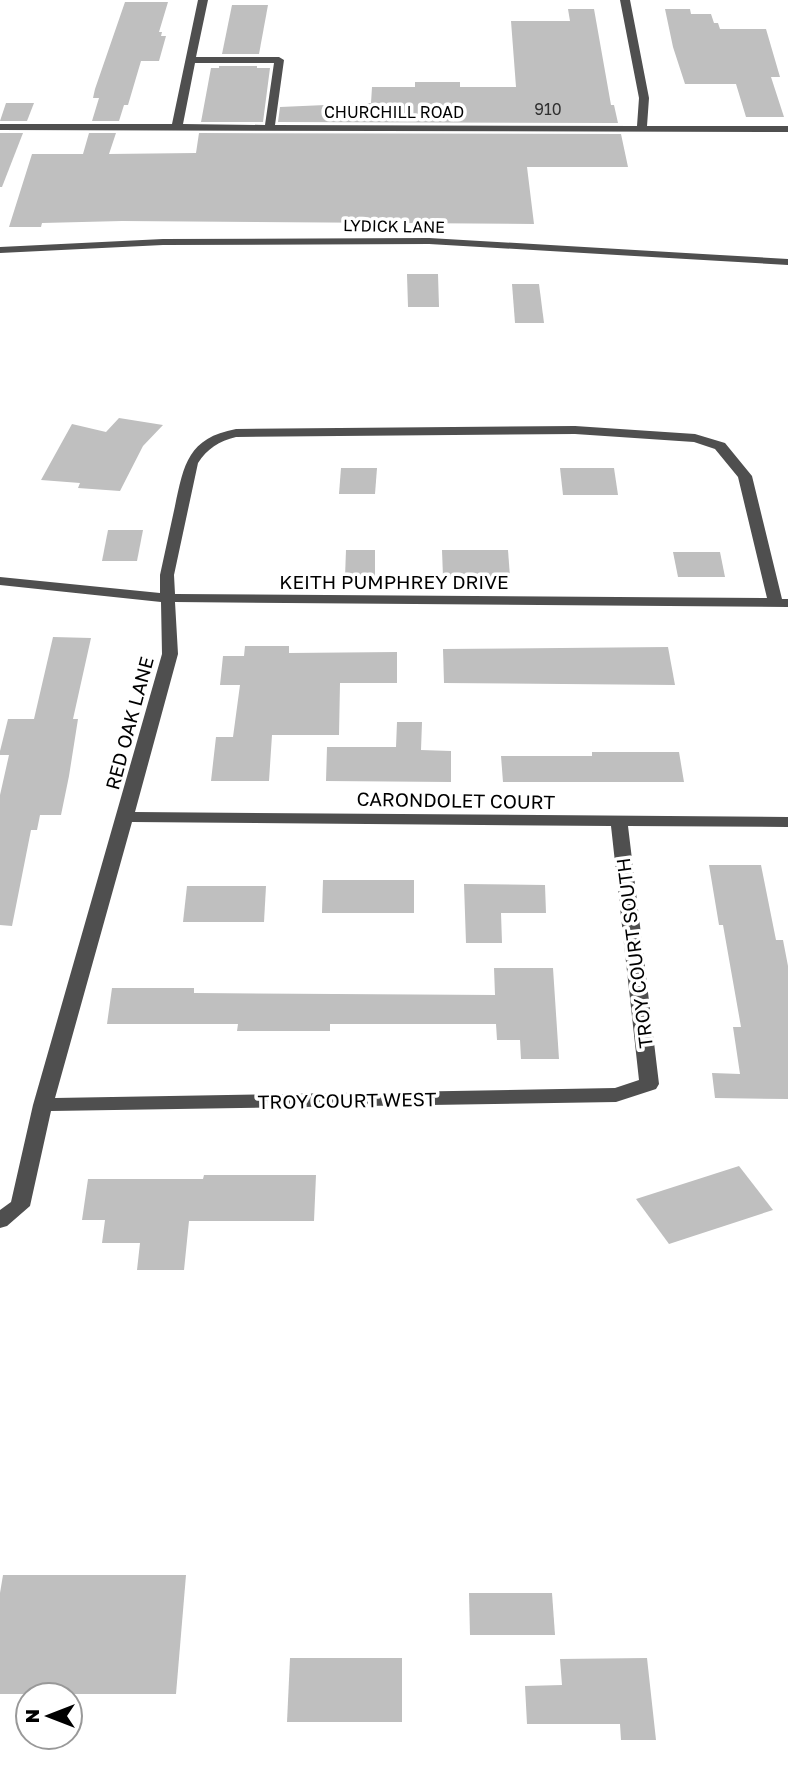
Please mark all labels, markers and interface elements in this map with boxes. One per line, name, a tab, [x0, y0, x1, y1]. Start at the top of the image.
house number: 910	[534, 99, 562, 119]
street label: CHURCHILL ROAD	[324, 102, 464, 122]
street label: LYDICK LANE	[343, 215, 445, 237]
street label: KEITH PUMPHREY DRIVE	[279, 570, 509, 593]
street label: RED OAK LANE	[100, 654, 158, 792]
street label: CARONDOLET COURT	[357, 787, 556, 813]
street label: TROY COURT SOUTH	[611, 857, 657, 1049]
street label: TROY COURT WEST	[257, 1087, 437, 1113]
north arrow	[14, 1681, 84, 1751]
text: N	[20, 1709, 43, 1723]

